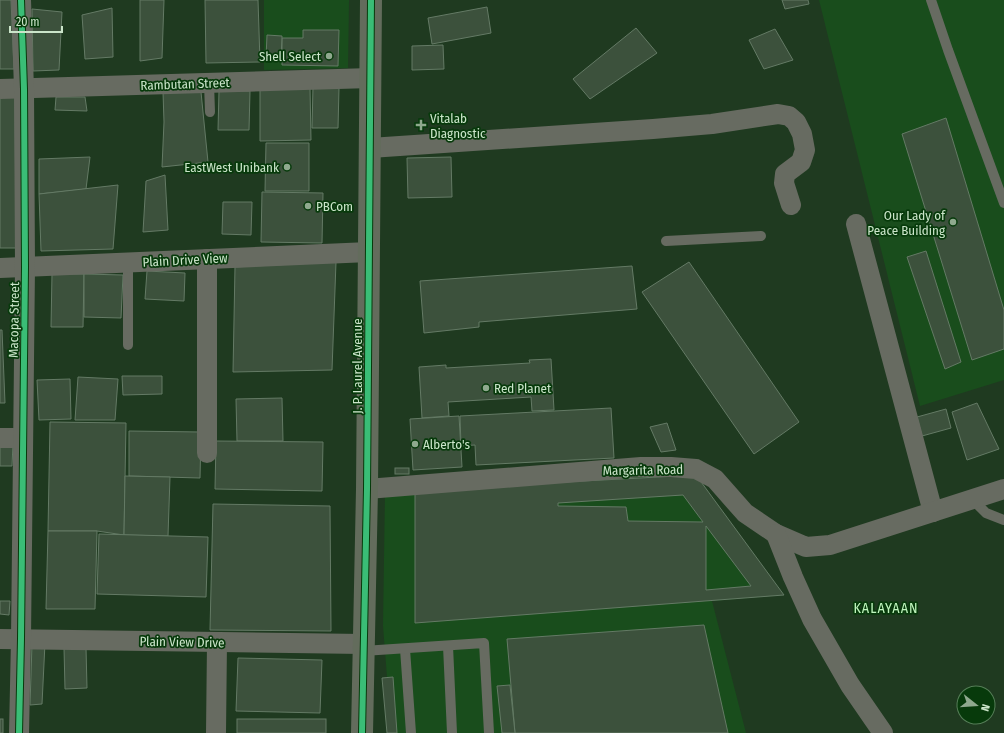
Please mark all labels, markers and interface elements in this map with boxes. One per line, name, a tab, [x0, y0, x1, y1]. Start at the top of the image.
scale bar	[10, 8, 62, 34]
text: 20 m	[16, 15, 40, 29]
place label: Shell Select	[259, 49, 322, 64]
marker: Shell Select	[324, 51, 334, 61]
street label: Rambutan Street	[140, 75, 231, 93]
place label: Vitalab Diagnostic	[430, 111, 486, 141]
marker: Vitalab Diagnostic	[415, 119, 427, 131]
place label: EastWest Unibank	[184, 160, 280, 175]
marker: EastWest Unibank	[282, 162, 292, 172]
place label: PBCom	[316, 199, 353, 214]
marker: PBCom	[303, 201, 313, 211]
place label: Our Lady of Peace Building	[867, 208, 946, 238]
marker: Our Lady of Peace Building	[948, 217, 958, 227]
street label: Plain Drive View	[142, 250, 228, 270]
street label: Macopa Street	[6, 281, 22, 358]
street label: J. P. Laurel Avenue	[350, 318, 365, 414]
place label: Red Planet	[494, 381, 552, 396]
marker: Red Planet	[481, 383, 491, 393]
place label: Alberto's	[423, 437, 470, 452]
marker: Alberto's	[410, 439, 420, 449]
street label: Margarita Road	[603, 462, 683, 478]
district label: KALAYAAN	[853, 600, 919, 617]
street label: Plain View Drive	[139, 634, 225, 650]
north arrow	[956, 685, 996, 725]
text: N	[978, 703, 992, 713]

